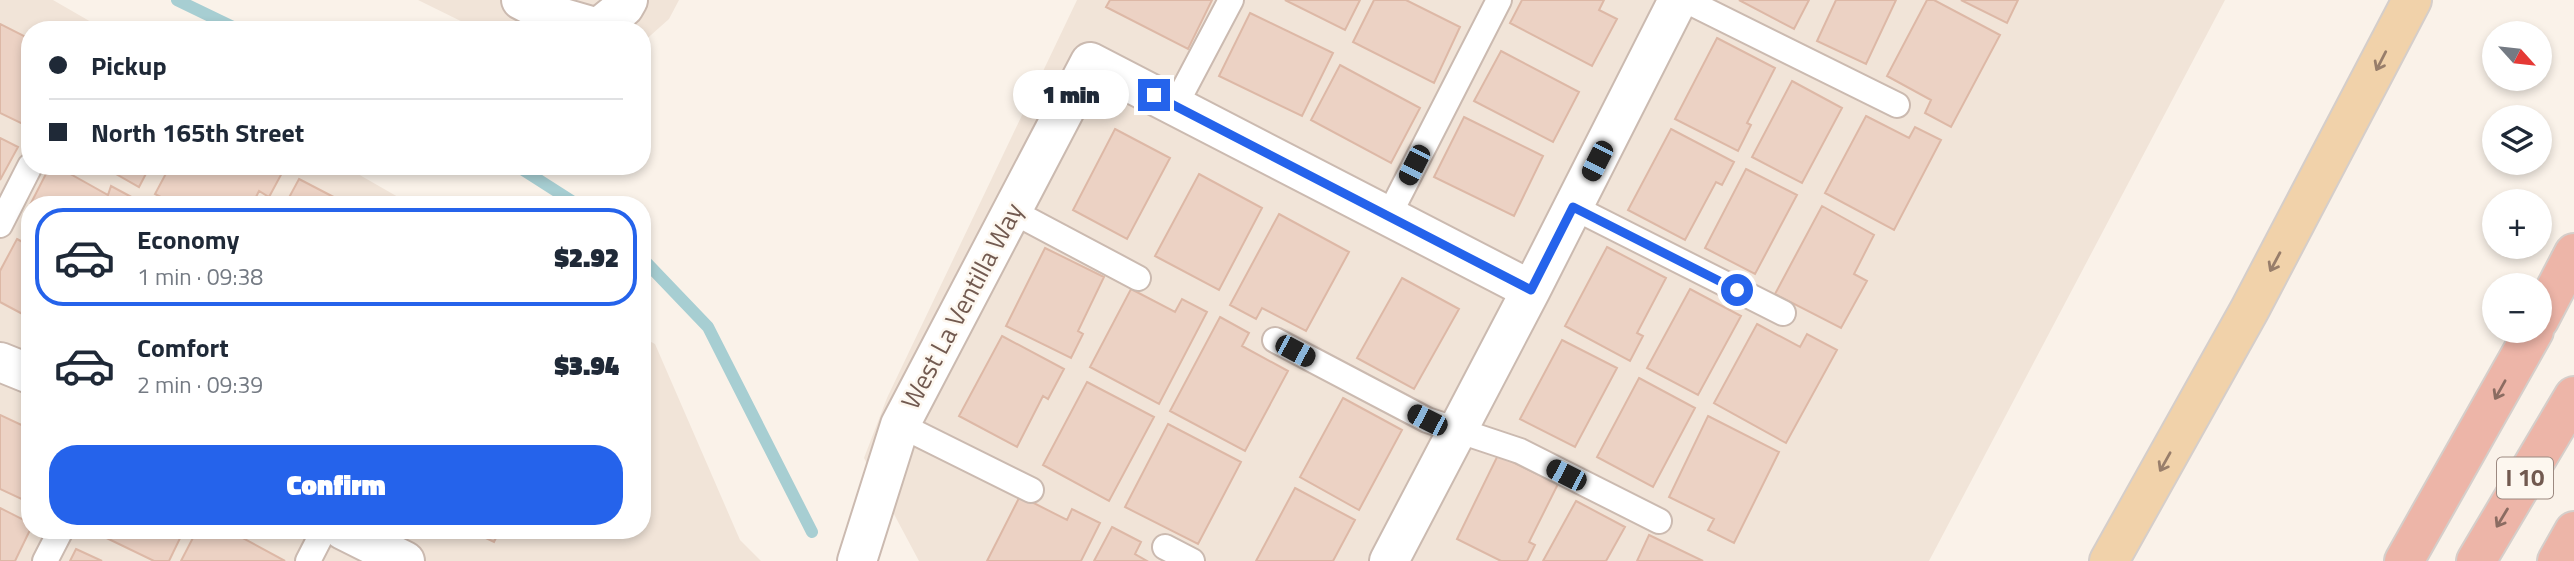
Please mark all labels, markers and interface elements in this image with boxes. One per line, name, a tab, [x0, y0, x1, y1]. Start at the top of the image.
north arrow	[2482, 21, 2552, 91]
map controls	[2482, 21, 2552, 343]
text: Pickup	[91, 46, 167, 85]
one-way arrow	[2373, 50, 2387, 71]
callout: 1 min	[1014, 70, 1130, 119]
text: 1 min	[1042, 77, 1100, 112]
route end	[1138, 79, 1170, 111]
button: layers	[2482, 105, 2552, 175]
text: North 165th Street	[91, 113, 304, 152]
car	[1579, 138, 1616, 184]
car	[1396, 142, 1433, 188]
button: +	[2482, 189, 2552, 259]
street label: West La Ventilla Way	[891, 196, 1032, 416]
text: Economy	[137, 220, 239, 259]
icon: car	[53, 226, 116, 289]
text: $2.92	[554, 238, 619, 277]
one-way arrow	[2268, 251, 2281, 272]
text: 1 min · 09:38	[137, 259, 263, 294]
button: −	[2482, 273, 2552, 343]
route start	[1721, 274, 1753, 306]
text: Comfort	[137, 328, 229, 367]
car	[1272, 332, 1319, 370]
icon: car	[53, 334, 116, 397]
text: $3.94	[554, 346, 619, 385]
text: 2 min · 09:39	[137, 367, 263, 402]
one-way arrow	[2493, 380, 2507, 400]
car	[1404, 401, 1451, 439]
button: Confirm	[49, 445, 623, 525]
one-way arrow	[2158, 451, 2172, 471]
car	[1543, 456, 1590, 494]
road number: I 10	[2497, 458, 2553, 499]
one-way arrow	[2494, 507, 2508, 527]

